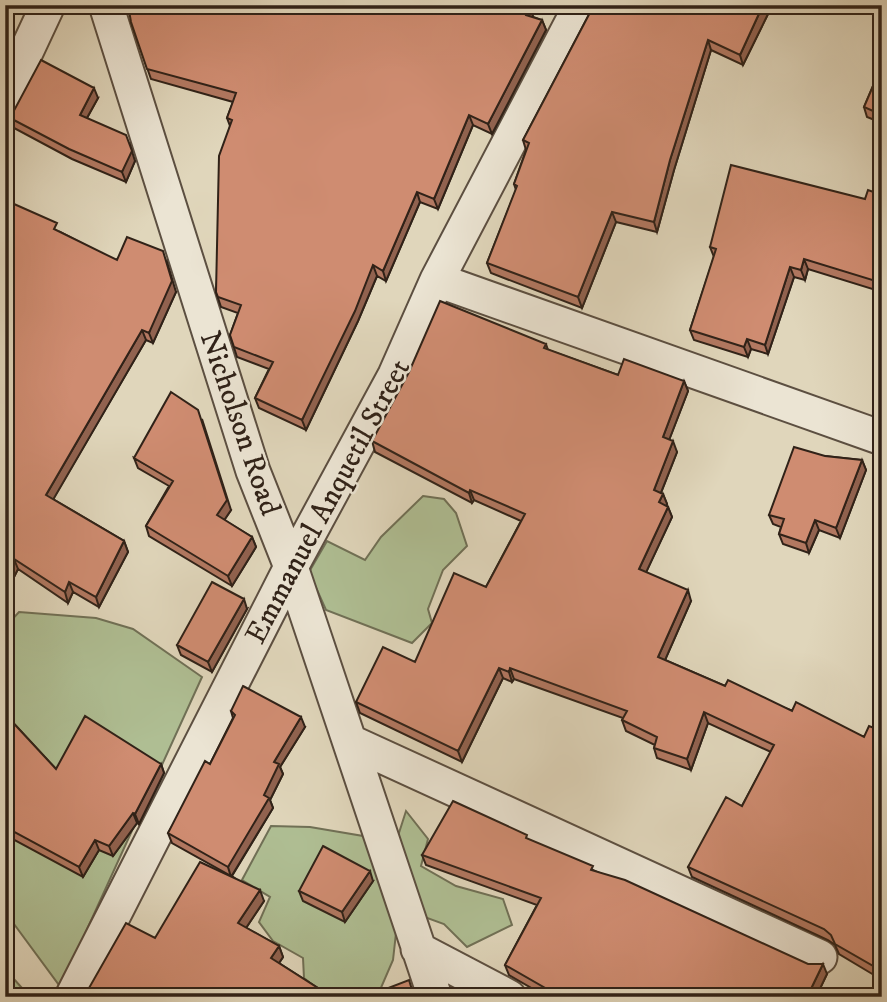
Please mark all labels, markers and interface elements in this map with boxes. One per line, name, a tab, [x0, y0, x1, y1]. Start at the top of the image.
street label: Nicholson Road	[191, 326, 288, 521]
street label: Emmanuel Anquetil Street	[238, 353, 419, 650]

